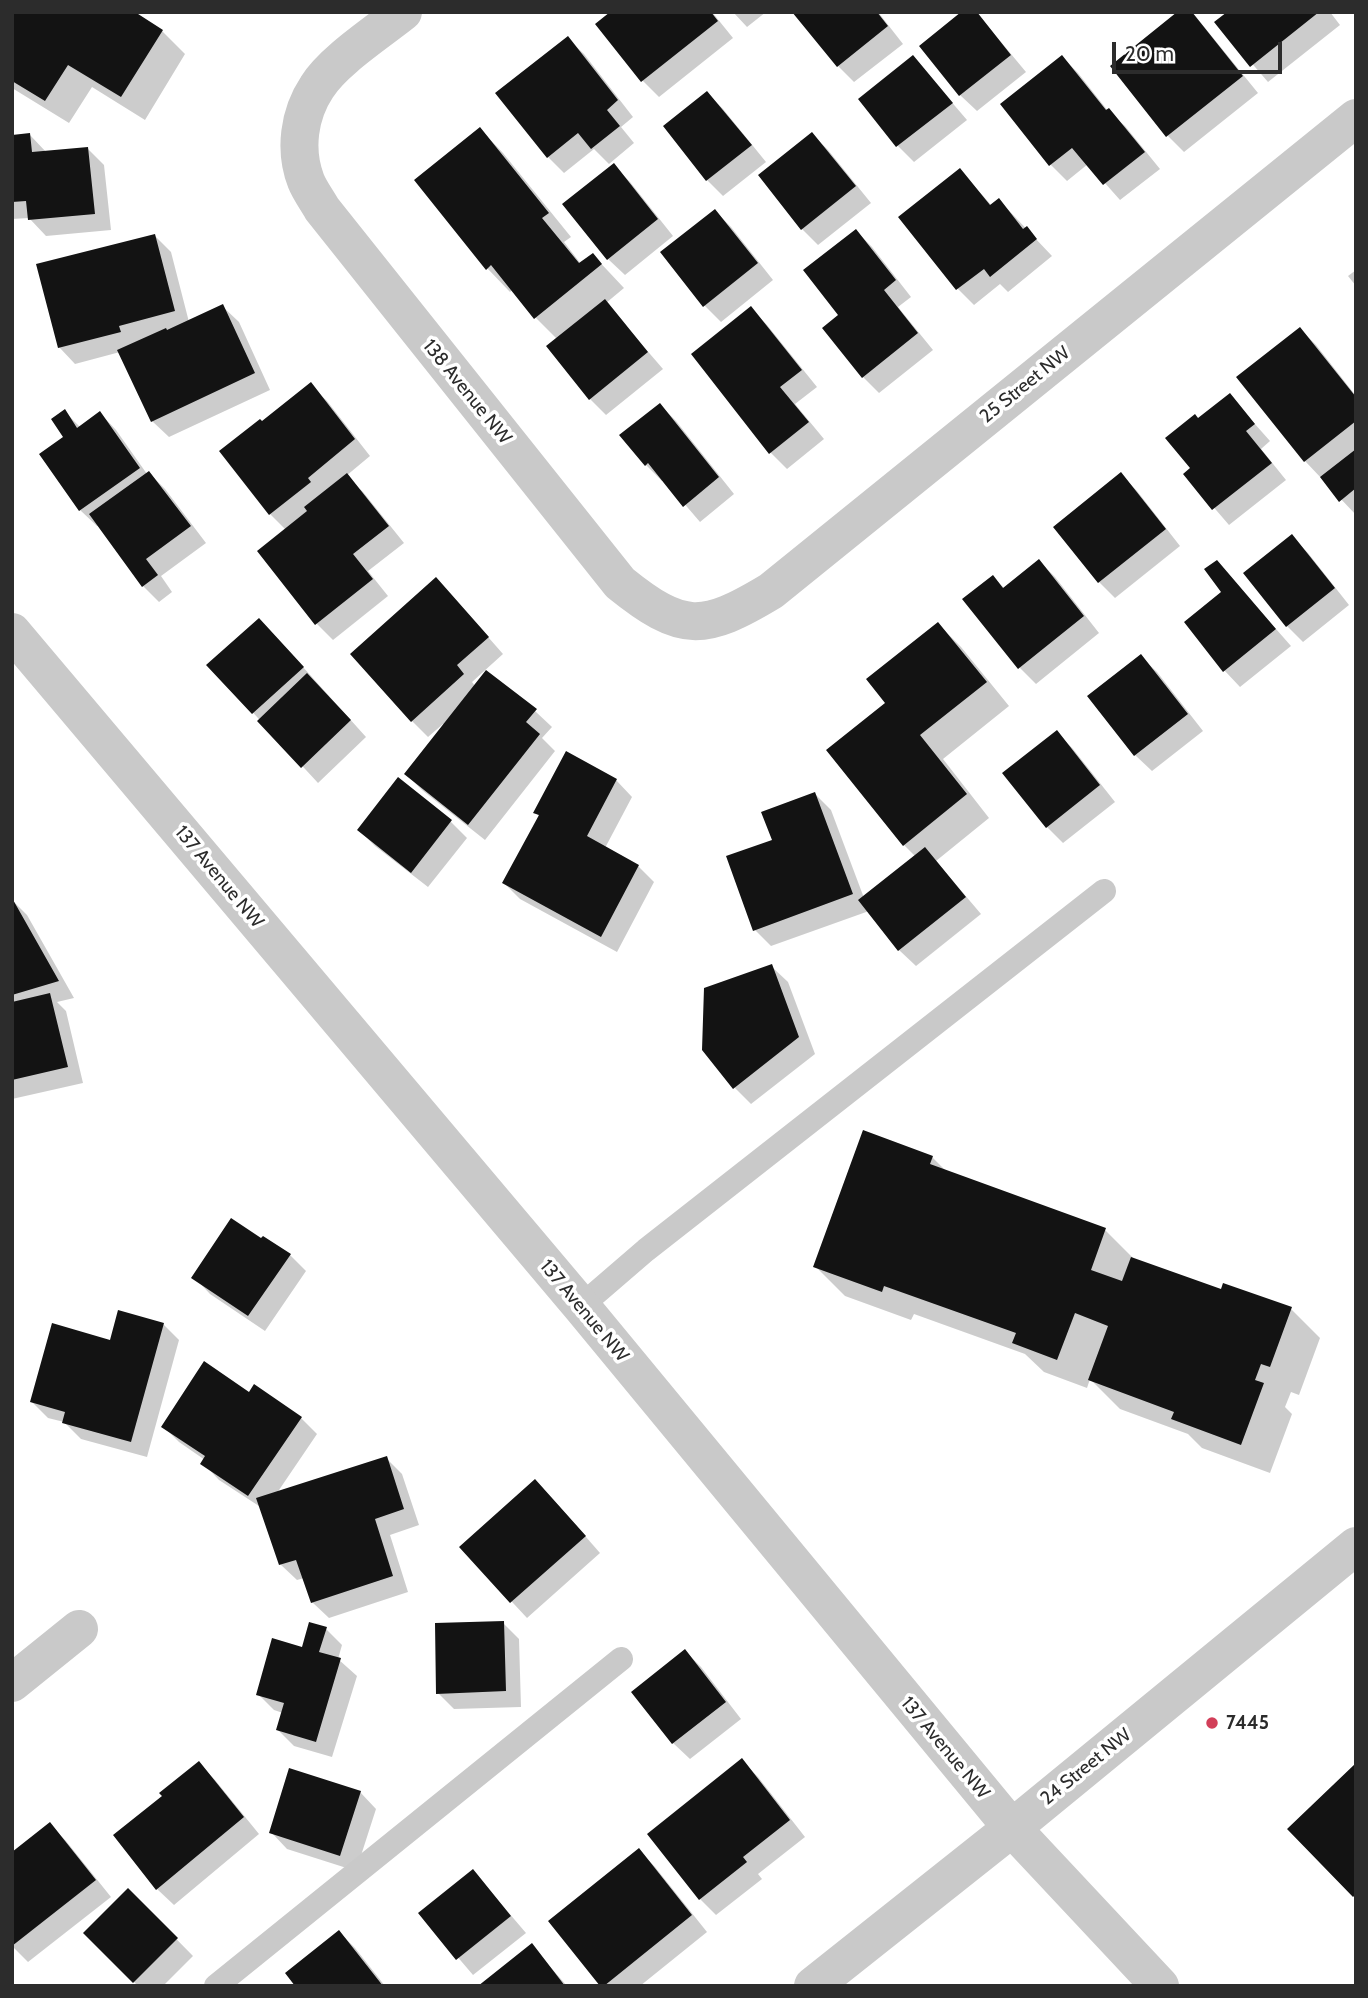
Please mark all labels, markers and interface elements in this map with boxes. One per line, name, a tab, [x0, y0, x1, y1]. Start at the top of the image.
scale bar	[1116, 28, 1286, 72]
text: 20 m	[1125, 41, 1174, 66]
street label: 138 Avenue NW	[418, 335, 516, 449]
street label: 25 Street NW	[975, 342, 1075, 428]
street label: 137 Avenue NW	[170, 821, 268, 933]
street label: 137 Avenue NW	[535, 1255, 633, 1367]
street label: 137 Avenue NW	[896, 1692, 994, 1804]
place label: 7445	[1226, 1712, 1269, 1734]
marker: 7445	[1204, 1715, 1220, 1731]
street label: 24 Street NW	[1036, 1724, 1136, 1810]

